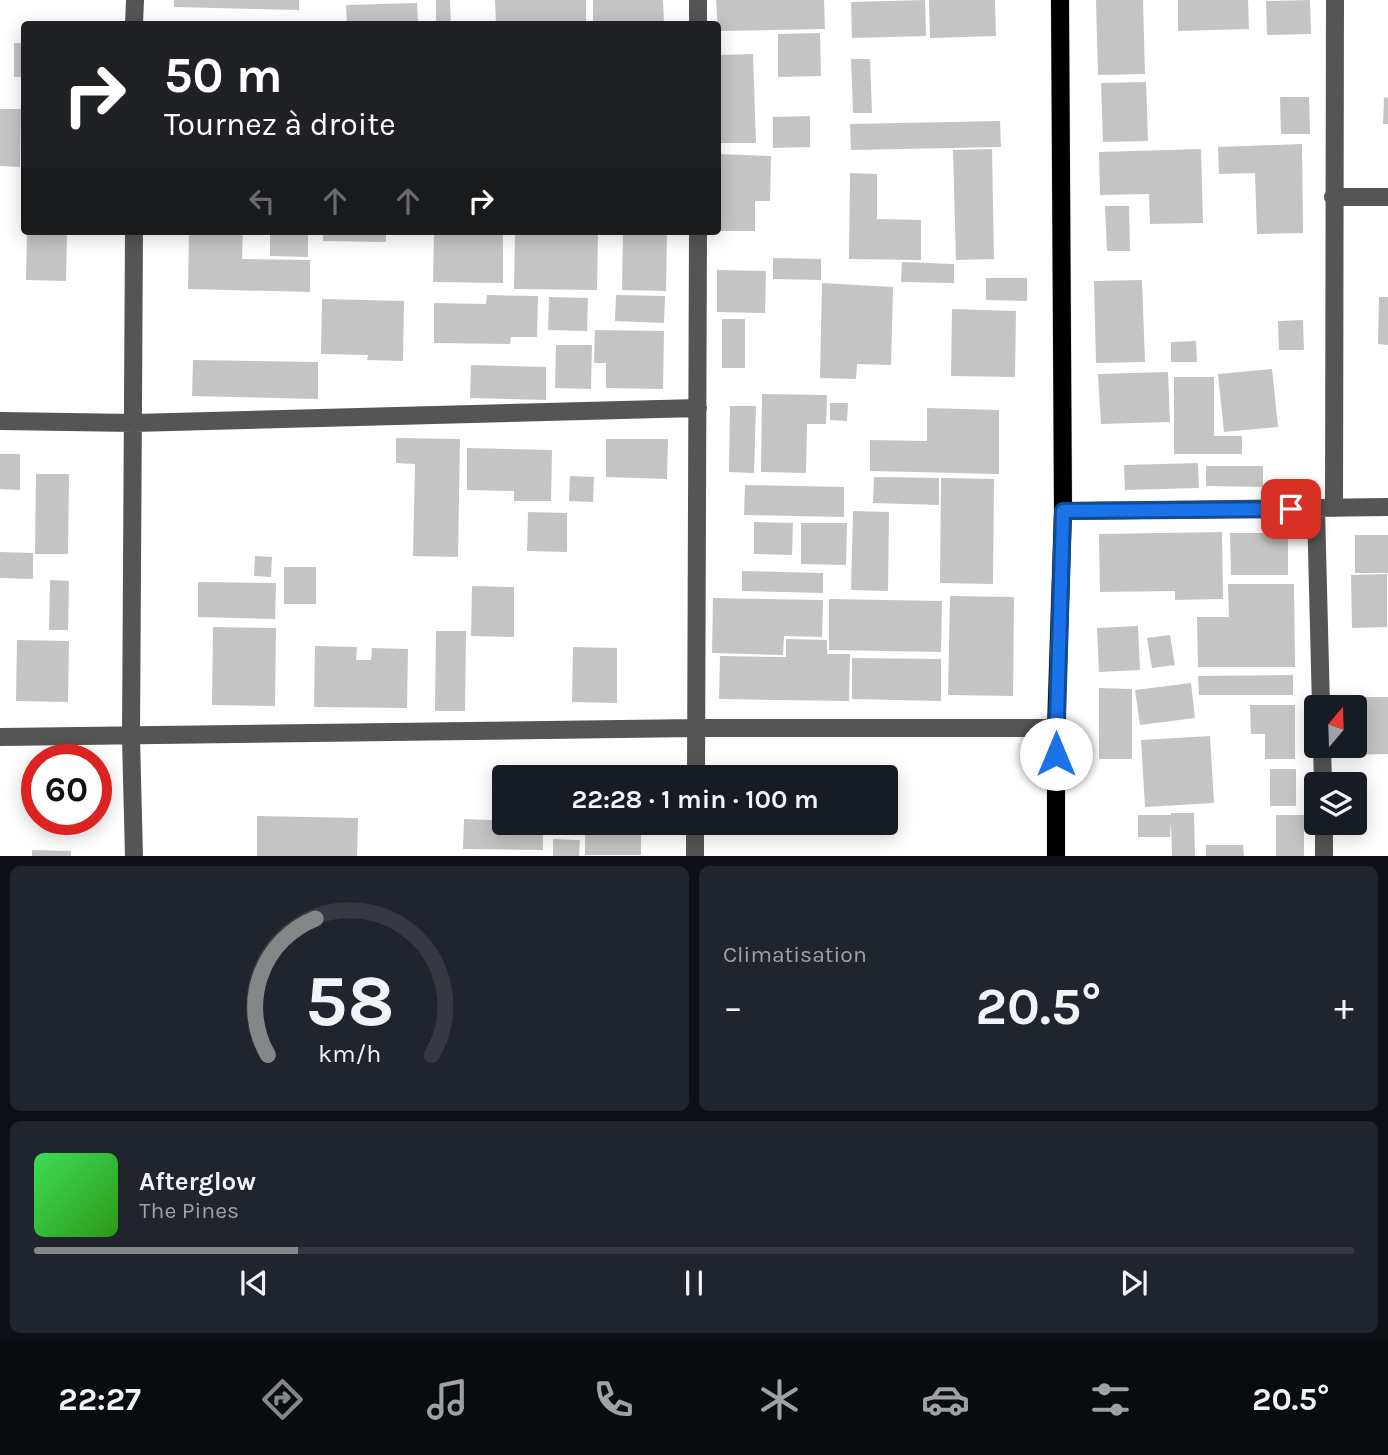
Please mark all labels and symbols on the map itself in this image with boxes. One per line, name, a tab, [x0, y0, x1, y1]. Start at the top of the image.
pin	[1261, 479, 1321, 539]
north arrow	[1304, 695, 1367, 758]
position arrow	[1019, 717, 1093, 791]
speed limit sign: 60	[21, 744, 112, 835]

